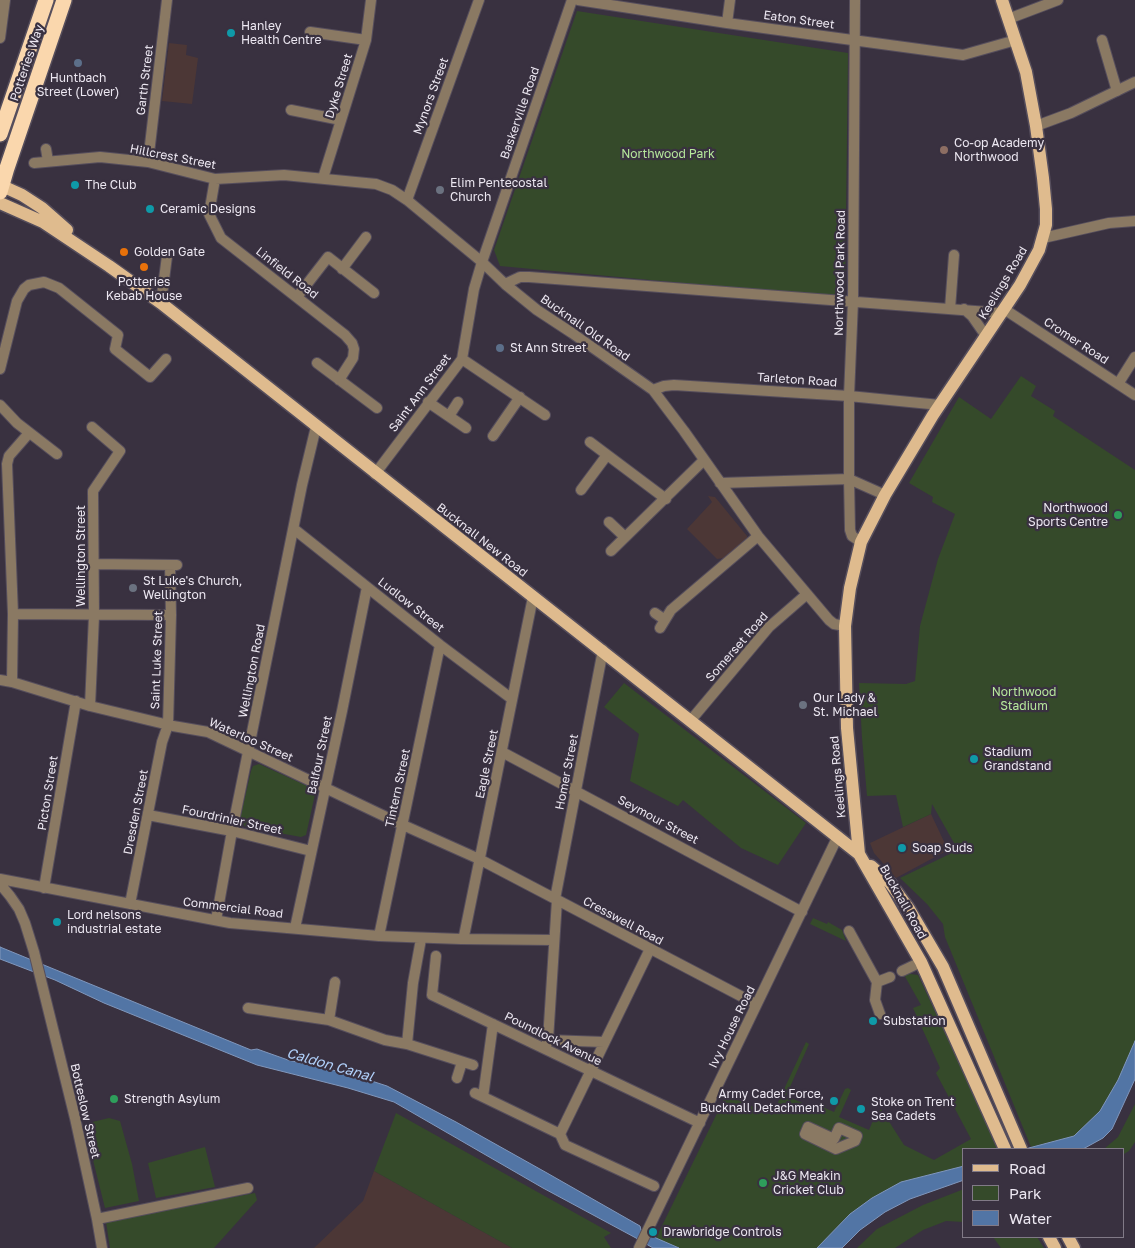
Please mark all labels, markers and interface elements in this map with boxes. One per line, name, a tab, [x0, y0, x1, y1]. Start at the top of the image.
street label: Eaton Street	[762, 8, 836, 32]
place label: Hanley Health Centre	[241, 19, 321, 47]
street label: Potteries Way	[7, 23, 47, 103]
marker: Hanley Health Centre	[225, 27, 237, 39]
street label: Garth Street	[134, 44, 156, 116]
street label: Dyke Street	[322, 52, 356, 120]
street label: Mynors Street	[410, 55, 452, 137]
marker: Huntbach Street (Lower)	[72, 57, 84, 69]
street label: Baskerville Road	[497, 65, 543, 161]
place label: Huntbach Street (Lower)	[37, 71, 119, 99]
place label: Co-op Academy Northwood	[954, 136, 1044, 164]
street label: Hillcrest Street	[129, 142, 217, 172]
marker: Co-op Academy Northwood	[938, 144, 950, 156]
park label: Northwood Park	[621, 147, 715, 161]
place label: Elim Pentecostal Church	[450, 176, 547, 204]
place label: The Club	[85, 178, 136, 192]
marker: The Club	[69, 179, 81, 191]
marker: Elim Pentecostal Church	[434, 184, 446, 196]
place label: Ceramic Designs	[160, 202, 256, 216]
marker: Ceramic Designs	[144, 203, 156, 215]
street label: Northwood Park Road	[832, 210, 848, 336]
street label: Linfield Road	[253, 244, 321, 302]
street label: Keelings Road	[976, 244, 1030, 322]
place label: Golden Gate	[134, 245, 205, 259]
marker: Golden Gate	[118, 246, 130, 258]
marker: Potteries Kebab House	[138, 261, 150, 273]
place label: Potteries Kebab House	[106, 275, 182, 303]
street label: Bucknall Old Road	[538, 292, 632, 364]
street label: Cromer Road	[1041, 315, 1111, 367]
place label: St Ann Street	[510, 341, 587, 355]
marker: St Ann Street	[494, 342, 506, 354]
street label: Saint Ann Street	[386, 351, 454, 435]
street label: Tarleton Road	[756, 370, 838, 390]
street label: Bucknall New Road	[434, 500, 530, 580]
place label: Northwood Sports Centre	[1028, 501, 1108, 529]
street label: Wellington Street	[74, 505, 88, 607]
marker: Northwood Sports Centre	[1112, 509, 1124, 521]
place label: St Luke's Church, Wellington	[143, 574, 242, 602]
street label: Ludlow Street	[375, 575, 447, 635]
marker: St Luke's Church, Wellington	[127, 582, 139, 594]
street label: Somerset Road	[703, 609, 771, 685]
street label: Saint Luke Street	[148, 610, 166, 710]
street label: Wellington Road	[236, 623, 268, 719]
park label: Northwood Stadium	[992, 685, 1056, 713]
place label: Our Lady & St. Michael	[813, 691, 877, 719]
marker: Our Lady & St. Michael	[797, 699, 809, 711]
street label: Balfour Street	[305, 714, 335, 796]
street label: Waterloo Street	[207, 715, 295, 765]
street label: Eagle Street	[473, 728, 501, 800]
street label: Homer Street	[553, 733, 581, 811]
street label: Keelings Road	[827, 735, 849, 819]
place label: Stadium Grandstand	[984, 745, 1051, 773]
street label: Tintern Street	[383, 747, 413, 829]
marker: Stadium Grandstand	[968, 753, 980, 765]
street label: Picton Street	[35, 755, 61, 831]
street label: Dresden Street	[121, 768, 151, 856]
street label: Seymour Street	[615, 793, 701, 847]
street label: Fourdrinier Street	[181, 802, 283, 838]
place label: Soap Suds	[912, 841, 973, 855]
marker: Soap Suds	[896, 842, 908, 854]
street label: Bucknall Road	[877, 862, 929, 942]
street label: Cresswell Road	[580, 894, 666, 948]
street label: Commercial Road	[182, 895, 284, 921]
place label: Lord nelsons industrial estate	[67, 908, 161, 936]
marker: Lord nelsons industrial estate	[51, 916, 63, 928]
street label: Ivy House Road	[706, 983, 758, 1071]
street label: Poundlock Avenue	[502, 1009, 604, 1069]
place label: Substation	[883, 1014, 946, 1028]
marker: Substation	[867, 1015, 879, 1027]
water label: Caldon Canal	[285, 1045, 375, 1085]
street label: Botteslow Street	[67, 1062, 103, 1160]
place label: Army Cadet Force, Bucknall Detachment	[700, 1087, 824, 1115]
place label: Strength Asylum	[124, 1092, 220, 1106]
marker: Strength Asylum	[108, 1093, 120, 1105]
marker: Army Cadet Force, Bucknall Detachment	[828, 1095, 840, 1107]
place label: Stoke on Trent Sea Cadets	[871, 1095, 954, 1123]
marker: Stoke on Trent Sea Cadets	[855, 1103, 867, 1115]
legend	[962, 1148, 1125, 1238]
text: Road	[1009, 1159, 1046, 1177]
place label: J&G Meakin Cricket Club	[773, 1169, 844, 1197]
marker: J&G Meakin Cricket Club	[757, 1177, 769, 1189]
text: Park	[1009, 1184, 1041, 1202]
text: Water	[1009, 1209, 1052, 1227]
place label: Drawbridge Controls	[663, 1225, 782, 1239]
marker: Drawbridge Controls	[647, 1226, 659, 1238]

